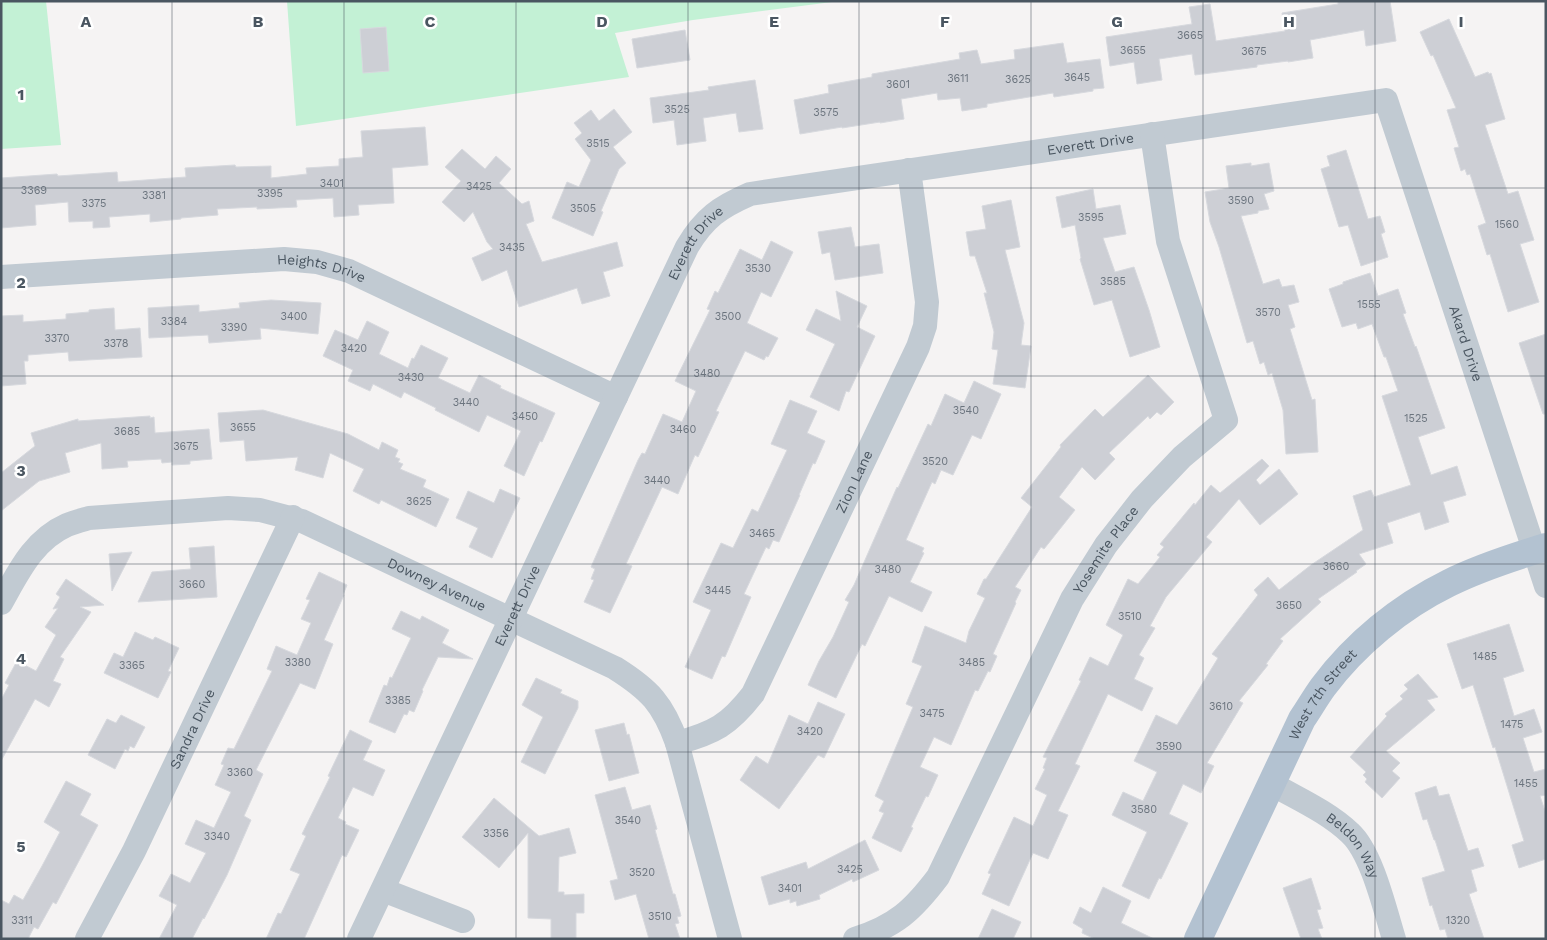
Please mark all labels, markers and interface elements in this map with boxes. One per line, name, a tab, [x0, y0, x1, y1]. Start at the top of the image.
text: A	[81, 12, 92, 31]
text: B	[253, 12, 264, 31]
text: C	[425, 12, 436, 31]
text: D	[596, 12, 608, 31]
text: E	[769, 12, 779, 31]
text: F	[940, 12, 950, 31]
text: G	[1111, 12, 1123, 31]
text: H	[1283, 12, 1295, 31]
text: I	[1458, 12, 1464, 31]
house number: 3665	[1177, 29, 1203, 42]
house number: 3655	[1120, 44, 1146, 57]
house number: 3675	[1241, 45, 1267, 58]
house number: 3645	[1064, 71, 1090, 84]
house number: 3611	[947, 72, 969, 85]
house number: 3625	[1005, 73, 1031, 86]
house number: 3601	[886, 78, 910, 91]
text: 1	[18, 85, 24, 104]
house number: 3525	[664, 103, 690, 116]
house number: 3575	[813, 106, 839, 119]
street label: Everett Drive	[1046, 129, 1135, 158]
house number: 3515	[586, 137, 610, 150]
house number: 3401	[320, 177, 344, 190]
house number: 3425	[466, 180, 492, 193]
house number: 3369	[21, 184, 47, 197]
house number: 3395	[257, 187, 283, 200]
house number: 3381	[142, 189, 166, 202]
house number: 3590	[1228, 194, 1254, 207]
house number: 3375	[82, 197, 106, 210]
house number: 3505	[570, 202, 596, 215]
street label: Everett Drive	[665, 202, 726, 283]
house number: 3595	[1078, 211, 1104, 224]
house number: 1560	[1495, 218, 1519, 231]
house number: 3435	[499, 241, 525, 254]
street label: Heights Drive	[276, 251, 368, 286]
house number: 3530	[745, 262, 771, 275]
text: 2	[16, 273, 26, 292]
house number: 3585	[1100, 275, 1126, 288]
house number: 1555	[1357, 298, 1381, 311]
street label: Akard Drive	[1446, 303, 1486, 383]
house number: 3570	[1255, 306, 1281, 319]
house number: 3400	[281, 310, 308, 323]
house number: 3500	[715, 310, 741, 323]
house number: 3384	[161, 315, 187, 328]
house number: 3390	[221, 321, 247, 334]
house number: 3370	[44, 332, 70, 345]
house number: 3378	[103, 337, 129, 350]
house number: 3420	[341, 342, 367, 355]
house number: 3480	[694, 367, 721, 380]
house number: 3430	[398, 371, 424, 384]
house number: 3440	[453, 396, 480, 409]
house number: 3540	[953, 404, 979, 417]
house number: 3450	[512, 410, 538, 423]
house number: 1525	[1404, 412, 1428, 425]
house number: 3655	[230, 421, 256, 434]
house number: 3460	[670, 423, 696, 436]
house number: 3685	[114, 425, 140, 438]
house number: 3675	[173, 440, 199, 453]
street label: Zion Lane	[832, 448, 876, 515]
house number: 3520	[922, 455, 948, 468]
text: 3	[16, 461, 26, 480]
house number: 3440	[644, 474, 671, 487]
house number: 3625	[406, 495, 432, 508]
street label: Yosemite Place	[1069, 503, 1142, 597]
house number: 3465	[749, 527, 775, 540]
street label: Downey Avenue	[385, 554, 489, 614]
house number: 3660	[1323, 560, 1349, 573]
street label: Everett Drive	[491, 563, 543, 649]
house number: 3480	[875, 563, 902, 576]
house number: 3660	[179, 578, 205, 591]
house number: 3445	[705, 584, 731, 597]
house number: 3650	[1276, 599, 1302, 612]
house number: 3510	[1118, 610, 1142, 623]
street label: West 7th Street	[1285, 646, 1360, 743]
text: 4	[16, 649, 26, 668]
house number: 1485	[1473, 650, 1497, 663]
house number: 3380	[285, 656, 311, 669]
house number: 3485	[959, 656, 985, 669]
house number: 3365	[119, 659, 145, 672]
street label: Sandra Drive	[166, 686, 218, 772]
house number: 3385	[385, 694, 411, 707]
house number: 3610	[1209, 700, 1233, 713]
house number: 3475	[919, 707, 945, 720]
house number: 1475	[1500, 718, 1524, 731]
house number: 3420	[797, 725, 823, 738]
house number: 3590	[1156, 740, 1182, 753]
house number: 3360	[227, 766, 253, 779]
house number: 1455	[1514, 777, 1538, 790]
house number: 3580	[1131, 803, 1157, 816]
street label: Beldon Way	[1323, 809, 1383, 881]
house number: 3540	[615, 814, 641, 827]
house number: 3356	[483, 827, 509, 840]
house number: 3340	[204, 830, 230, 843]
text: 5	[16, 837, 26, 856]
house number: 3425	[837, 863, 863, 876]
house number: 3520	[629, 866, 655, 879]
house number: 3401	[778, 882, 802, 895]
house number: 3510	[648, 910, 672, 923]
house number: 3311	[11, 914, 33, 927]
house number: 1320	[1446, 914, 1470, 927]

